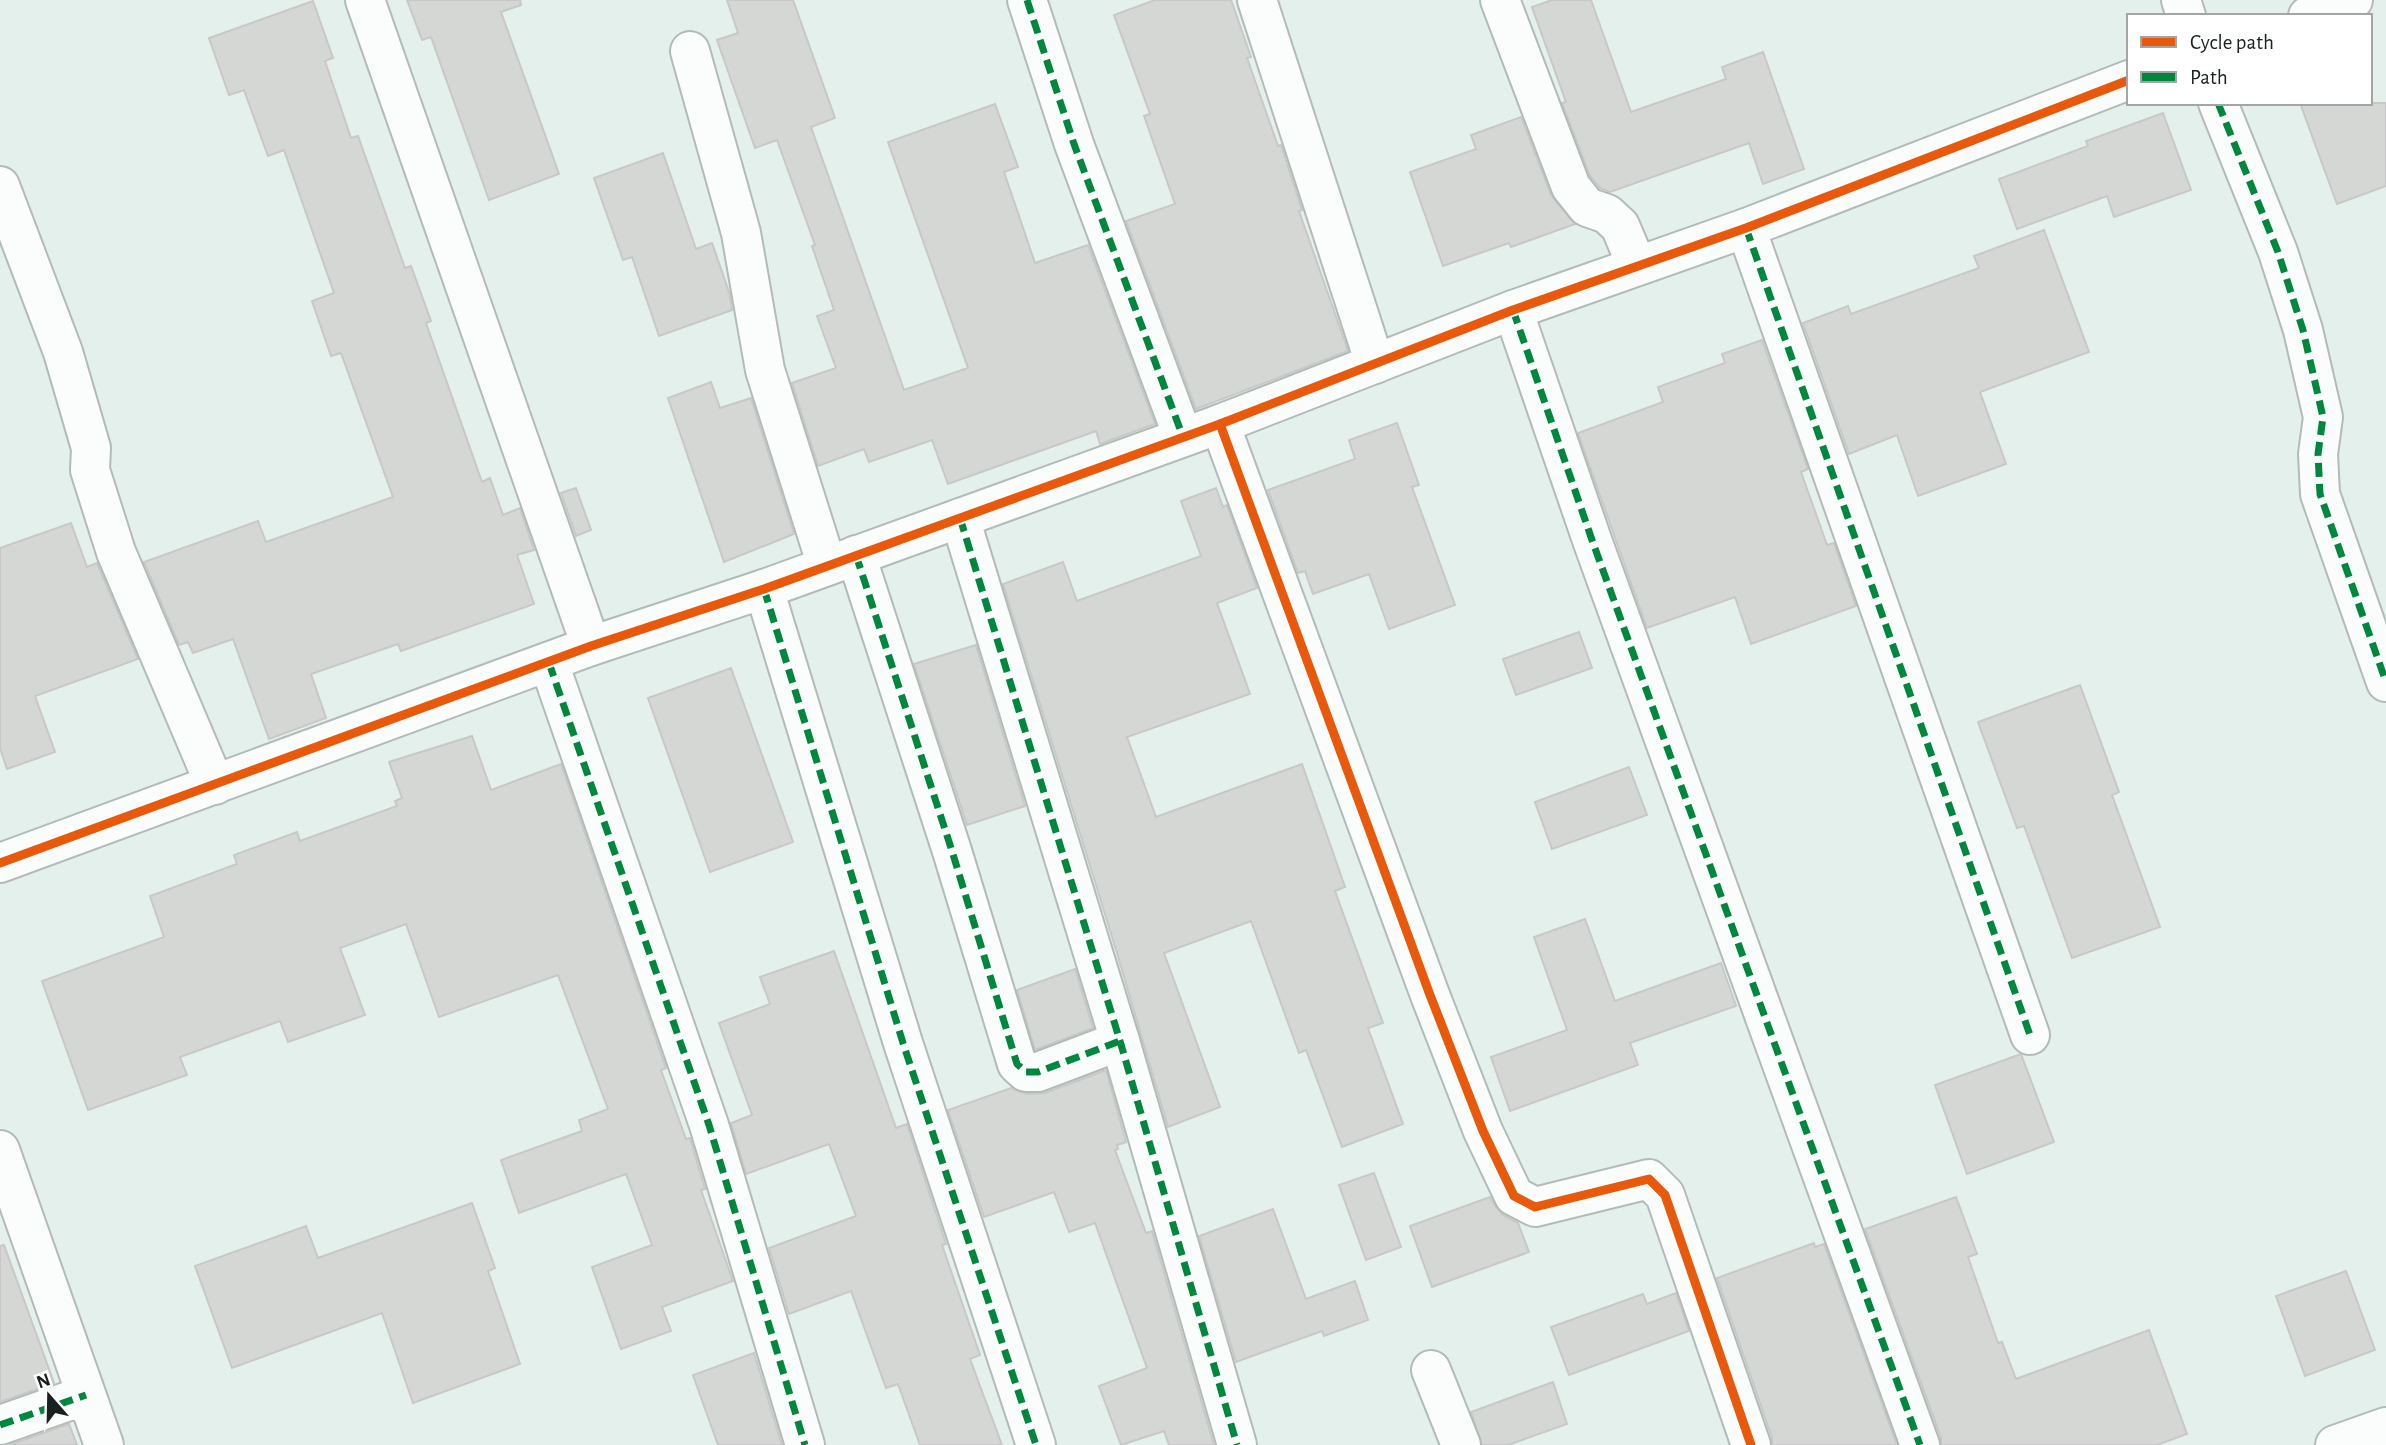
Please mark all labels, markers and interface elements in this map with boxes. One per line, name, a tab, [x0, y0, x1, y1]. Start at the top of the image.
legend	[2127, 14, 2372, 105]
text: Cycle path	[2190, 32, 2274, 53]
text: Path	[2190, 67, 2228, 88]
north arrow	[14, 1361, 84, 1431]
text: N	[34, 1370, 53, 1393]

